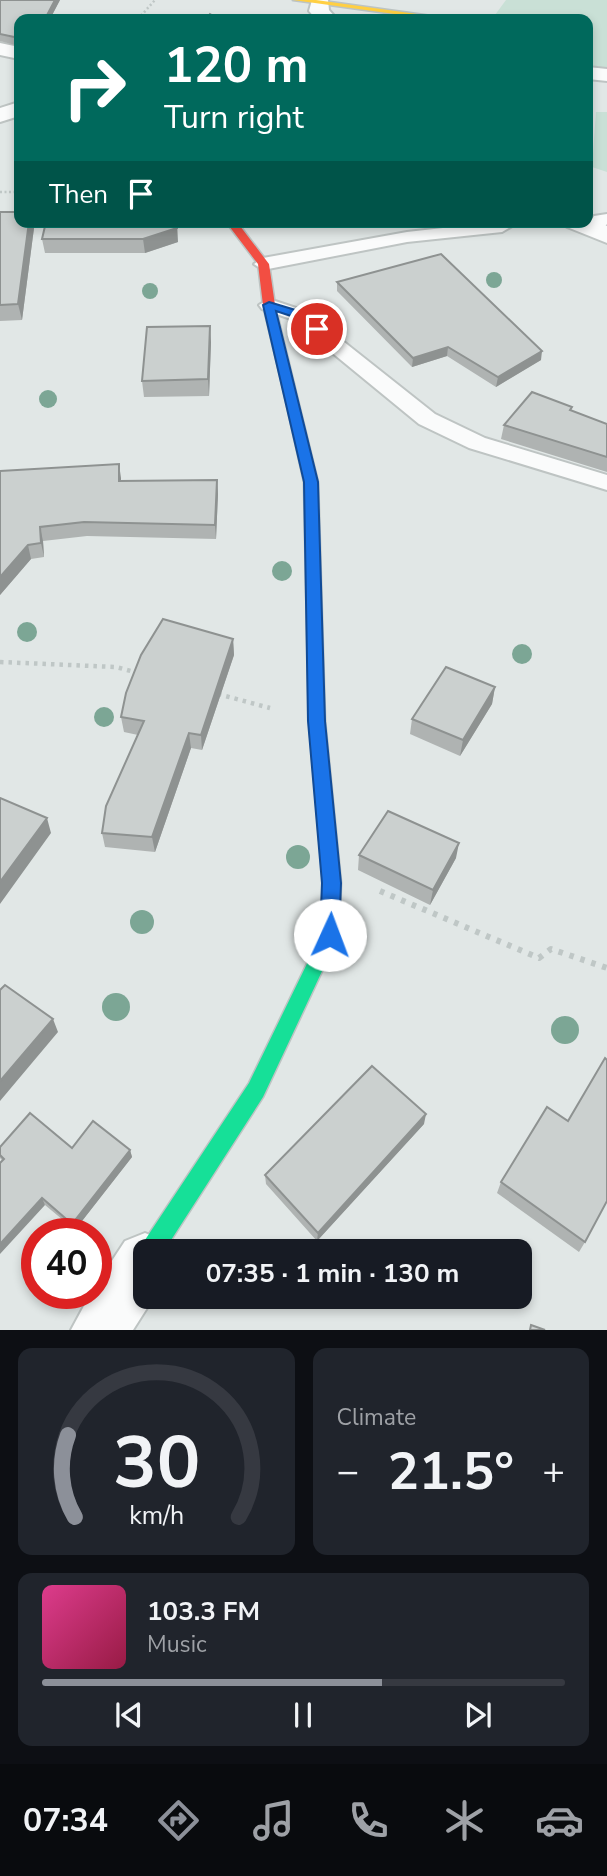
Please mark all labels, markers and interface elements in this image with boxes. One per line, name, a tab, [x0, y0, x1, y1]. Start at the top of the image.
text: 120 m	[164, 32, 308, 99]
icon: right	[49, 42, 140, 133]
text: Turn right	[164, 96, 304, 139]
icon: arrive	[122, 175, 160, 213]
text: Then	[49, 177, 108, 212]
pin	[287, 299, 347, 359]
icon: arrive	[298, 310, 336, 348]
position arrow	[293, 898, 367, 972]
speed limit sign: 40	[21, 1218, 112, 1309]
text: 07:35 · 1 min · 130 m	[206, 1256, 459, 1291]
text: Climate	[337, 1402, 416, 1433]
text: 30	[113, 1414, 200, 1514]
text: 21.5°	[388, 1436, 514, 1507]
text: −	[337, 1446, 359, 1497]
text: +	[542, 1446, 565, 1497]
text: km/h	[129, 1499, 184, 1533]
text: 103.3 FM	[147, 1594, 260, 1629]
text: Music	[147, 1629, 207, 1660]
icon: previous	[110, 1696, 148, 1734]
icon: pause	[284, 1696, 322, 1734]
icon: next	[459, 1696, 497, 1734]
icon: directions	[154, 1796, 203, 1845]
icon: music	[249, 1796, 298, 1845]
icon: phone	[344, 1796, 393, 1845]
icon: climate	[440, 1796, 489, 1845]
icon: car	[535, 1796, 584, 1845]
text: 07:34	[23, 1799, 108, 1842]

